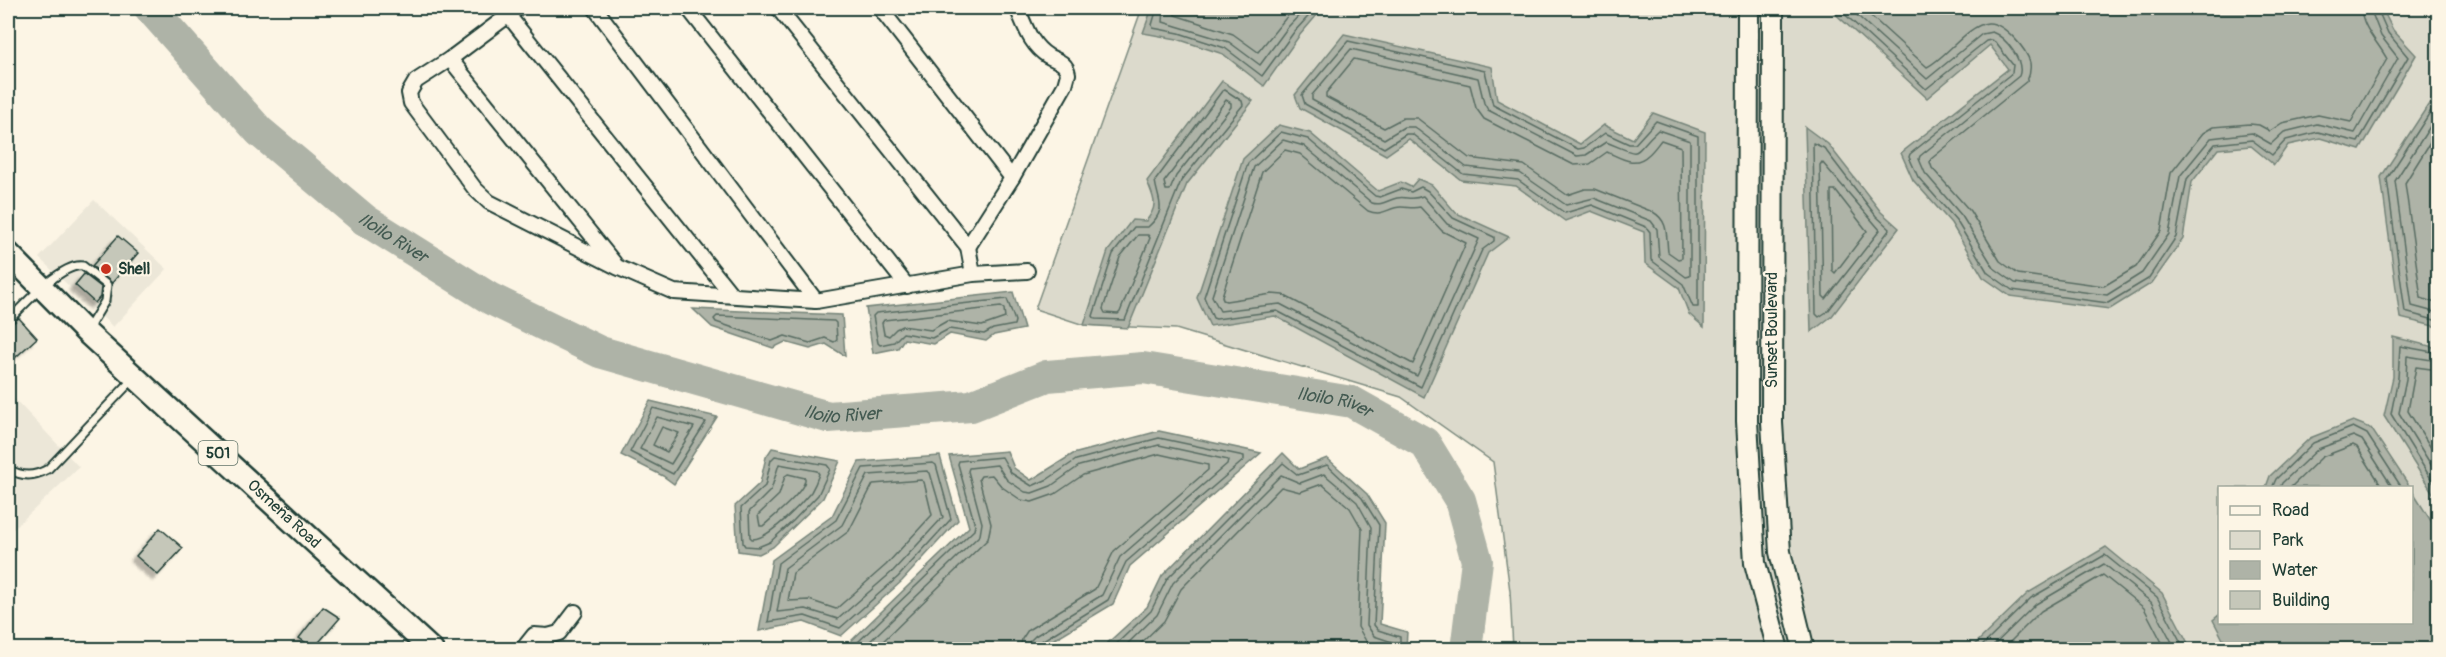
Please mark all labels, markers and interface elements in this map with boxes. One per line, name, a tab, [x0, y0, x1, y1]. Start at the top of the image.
water label: Iloilo River	[353, 208, 434, 269]
place label: Shell	[118, 259, 151, 279]
marker: Shell	[99, 262, 113, 276]
street label: Sunset Boulevard	[1762, 272, 1782, 388]
water label: Iloilo River	[1295, 382, 1379, 424]
water label: Iloilo River	[801, 399, 884, 429]
road number: 501	[198, 441, 238, 465]
street label: Osmeña Road	[243, 475, 325, 553]
legend	[2218, 486, 2413, 624]
text: Road	[2272, 499, 2309, 522]
text: Park	[2272, 529, 2304, 552]
text: Water	[2272, 559, 2318, 582]
text: Building	[2272, 589, 2330, 612]

